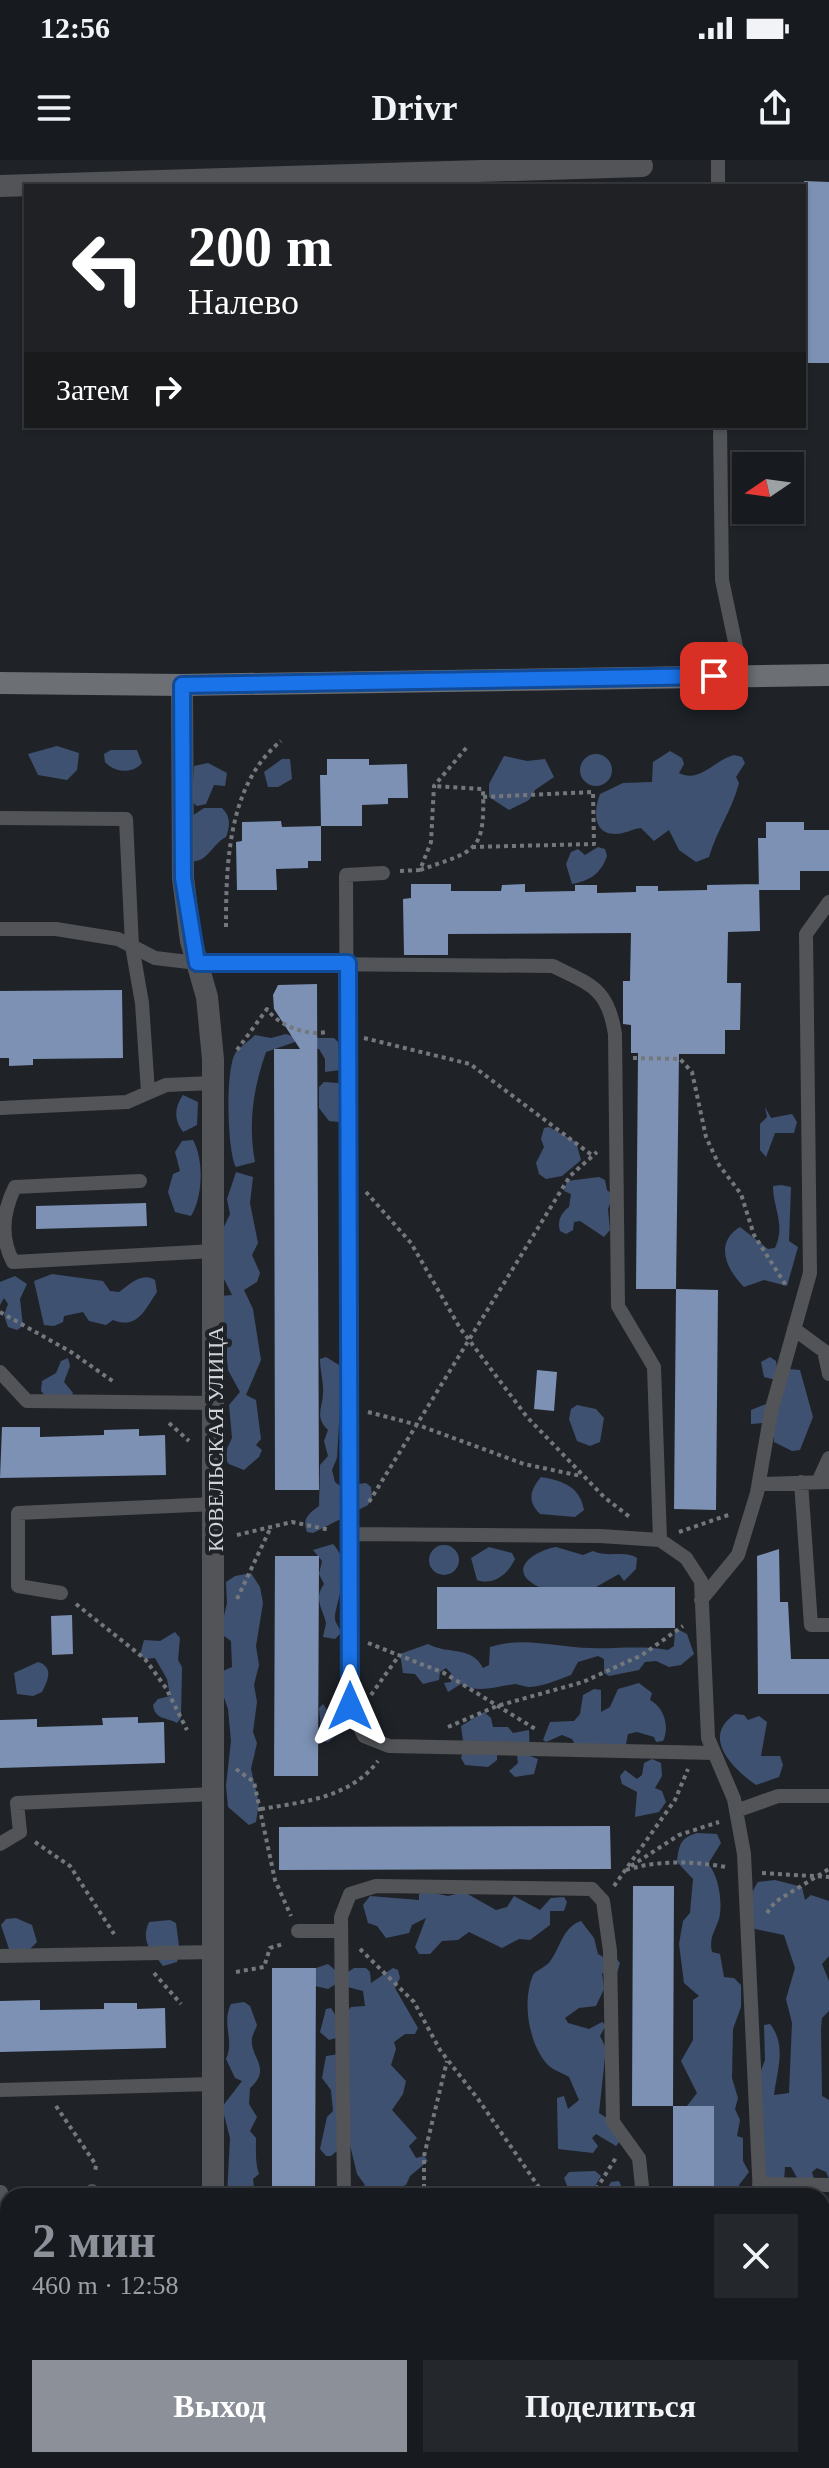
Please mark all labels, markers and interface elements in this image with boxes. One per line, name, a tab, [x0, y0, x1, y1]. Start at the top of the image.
text: 12:56	[40, 11, 110, 44]
icon: menu	[32, 86, 76, 130]
icon: share	[753, 86, 797, 130]
text: Drivr	[372, 88, 457, 128]
icon: left	[56, 216, 160, 320]
text: 200 m	[188, 216, 333, 278]
text: Налево	[188, 282, 299, 322]
icon: right	[145, 368, 189, 412]
text: Затем	[56, 373, 129, 406]
north arrow	[732, 452, 804, 524]
map controls	[732, 452, 804, 524]
pin	[680, 642, 748, 710]
icon: arrive	[692, 654, 736, 698]
street label: КОВЕЛЬСКАЯ УЛИЦА	[203, 1326, 228, 1552]
position arrow	[308, 1664, 392, 1748]
text: 2 мин	[32, 2214, 156, 2267]
button: close	[714, 2214, 798, 2298]
text: 460 m · 12:58	[32, 2271, 179, 2300]
button: Выход	[32, 2360, 407, 2452]
button: Поделиться	[423, 2360, 798, 2452]

